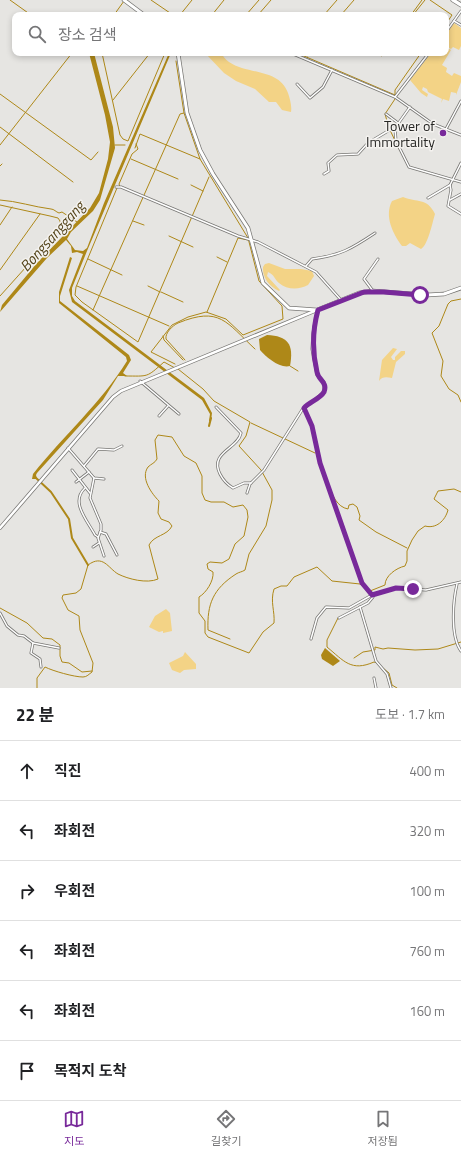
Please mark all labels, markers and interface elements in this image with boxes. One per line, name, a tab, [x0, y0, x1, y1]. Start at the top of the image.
search box	[12, 12, 449, 56]
icon: search	[26, 23, 48, 45]
text: 장소 검색	[58, 23, 117, 46]
place label: Tower of Immortality	[366, 115, 435, 152]
marker: Tower of Immortality	[438, 128, 448, 138]
water label: Bongsanggang	[14, 194, 91, 276]
route start	[411, 286, 429, 304]
route end	[404, 580, 422, 598]
text: 22 분	[16, 702, 54, 728]
text: 도보 · 1.7 km	[375, 704, 445, 724]
text: 직진	[54, 759, 82, 782]
icon: ahead	[16, 760, 38, 782]
text: 400 m	[409, 761, 445, 781]
text: 좌회전	[54, 819, 95, 842]
icon: left	[16, 820, 38, 842]
text: 320 m	[409, 821, 445, 841]
text: 우회전	[54, 879, 95, 902]
icon: right	[16, 880, 38, 902]
text: 100 m	[409, 881, 445, 901]
text: 좌회전	[54, 939, 95, 962]
icon: left	[16, 940, 38, 962]
text: 760 m	[409, 941, 445, 961]
text: 좌회전	[54, 999, 95, 1022]
icon: left	[16, 1000, 38, 1022]
text: 160 m	[409, 1001, 445, 1021]
text: 목적지 도착	[54, 1059, 126, 1082]
icon: arrive	[16, 1060, 38, 1082]
tab: 지도	[63, 1108, 85, 1149]
tab: 길찾기	[211, 1108, 241, 1149]
tab: 저장됨	[368, 1108, 398, 1149]

